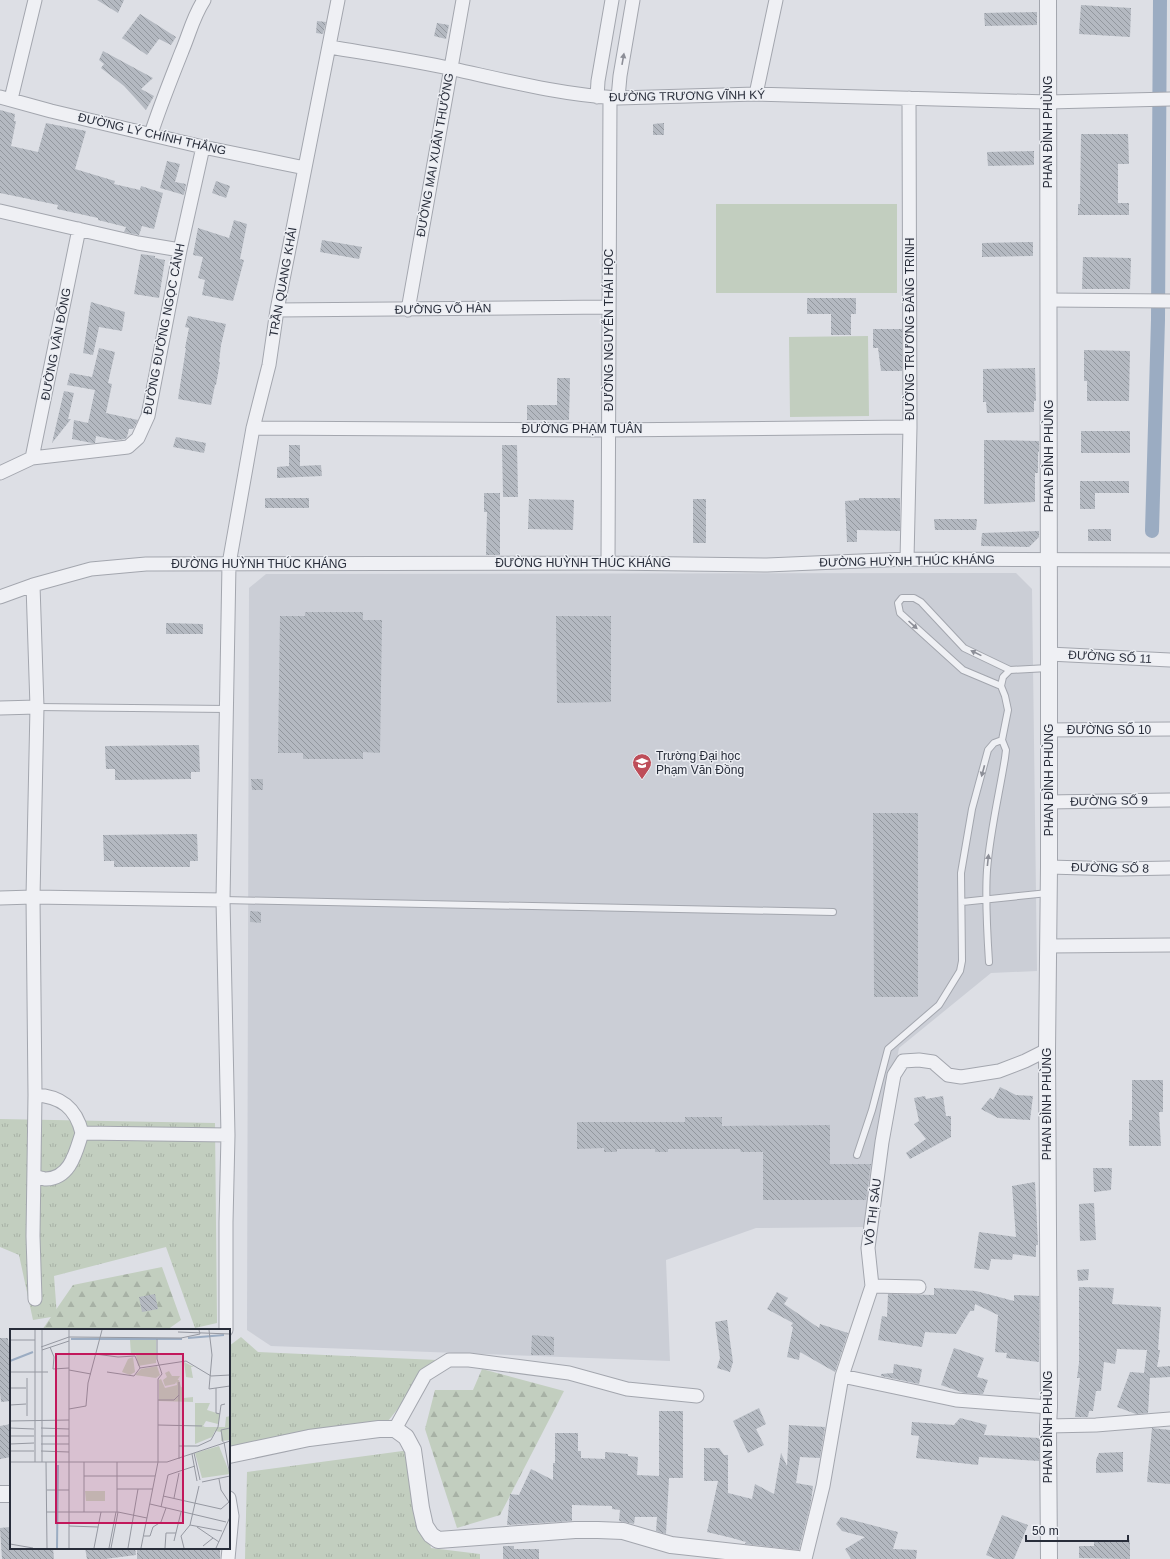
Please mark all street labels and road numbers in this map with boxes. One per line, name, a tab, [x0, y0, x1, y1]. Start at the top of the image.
street label: ĐƯỜNG MAI XUÂN THƯỞNG	[413, 72, 456, 238]
street label: PHAN ĐÌNH PHÙNG	[1040, 76, 1055, 188]
street label: ĐƯỜNG TRƯƠNG VĨNH KÝ	[609, 87, 765, 104]
street label: ĐƯỜNG LÝ CHÍNH THẮNG	[77, 109, 228, 158]
street label: TRẦN QUANG KHẢI	[265, 226, 300, 338]
street label: ĐƯỜNG TRƯƠNG ĐĂNG TRINH	[902, 238, 917, 420]
street label: ĐƯỜNG ĐƯỜNG NGỌC CẢNH	[140, 242, 188, 416]
street label: ĐƯỜNG NGUYỄN THÁI HỌC	[601, 249, 616, 411]
street label: ĐƯỜNG VÂN ĐÔNG	[37, 286, 74, 402]
street label: ĐƯỜNG VÕ HÀN	[395, 300, 491, 317]
street label: PHAN ĐÌNH PHÙNG	[1041, 400, 1056, 512]
street label: ĐƯỜNG PHẠM TUÂN	[522, 421, 643, 436]
street label: ĐƯỜNG HUỲNH THÚC KHÁNG	[819, 551, 995, 570]
street label: ĐƯỜNG HUỲNH THÚC KHÁNG	[495, 555, 671, 570]
street label: ĐƯỜNG HUỲNH THÚC KHÁNG	[171, 556, 347, 571]
street label: ĐƯỜNG SỐ 11	[1068, 647, 1153, 666]
street label: ĐƯỜNG SỐ 10	[1067, 722, 1152, 737]
street label: PHAN ĐÌNH PHÙNG	[1041, 724, 1056, 836]
street label: ĐƯỜNG SỐ 9	[1070, 792, 1148, 809]
street label: ĐƯỜNG SỐ 8	[1071, 859, 1149, 876]
street label: PHAN ĐÌNH PHÙNG	[1039, 1048, 1054, 1160]
street label: VÕ THỊ SÁU	[861, 1177, 884, 1246]
street label: PHAN ĐÌNH PHÙNG	[1040, 1371, 1055, 1483]

